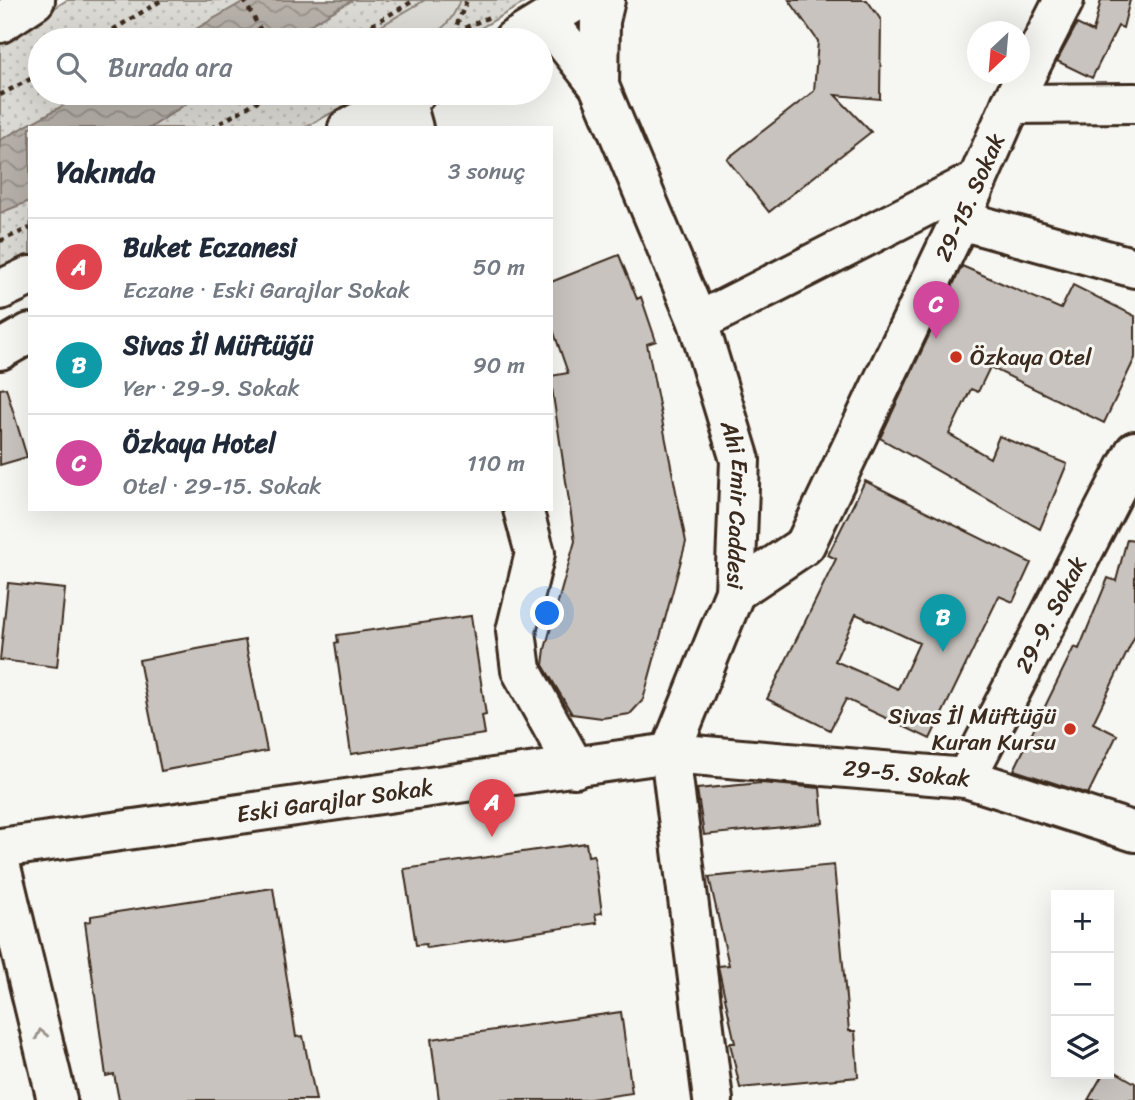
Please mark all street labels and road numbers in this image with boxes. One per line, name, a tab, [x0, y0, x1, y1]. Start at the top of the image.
street label: 29-15. Sokak	[923, 126, 1016, 268]
street label: Ahi Emir Caddesi	[708, 414, 761, 590]
street label: 29-9. Sokak	[1003, 549, 1098, 680]
street label: 29-5. Sokak	[841, 747, 972, 799]
street label: Eski Garajlar Sokak	[234, 766, 436, 835]

